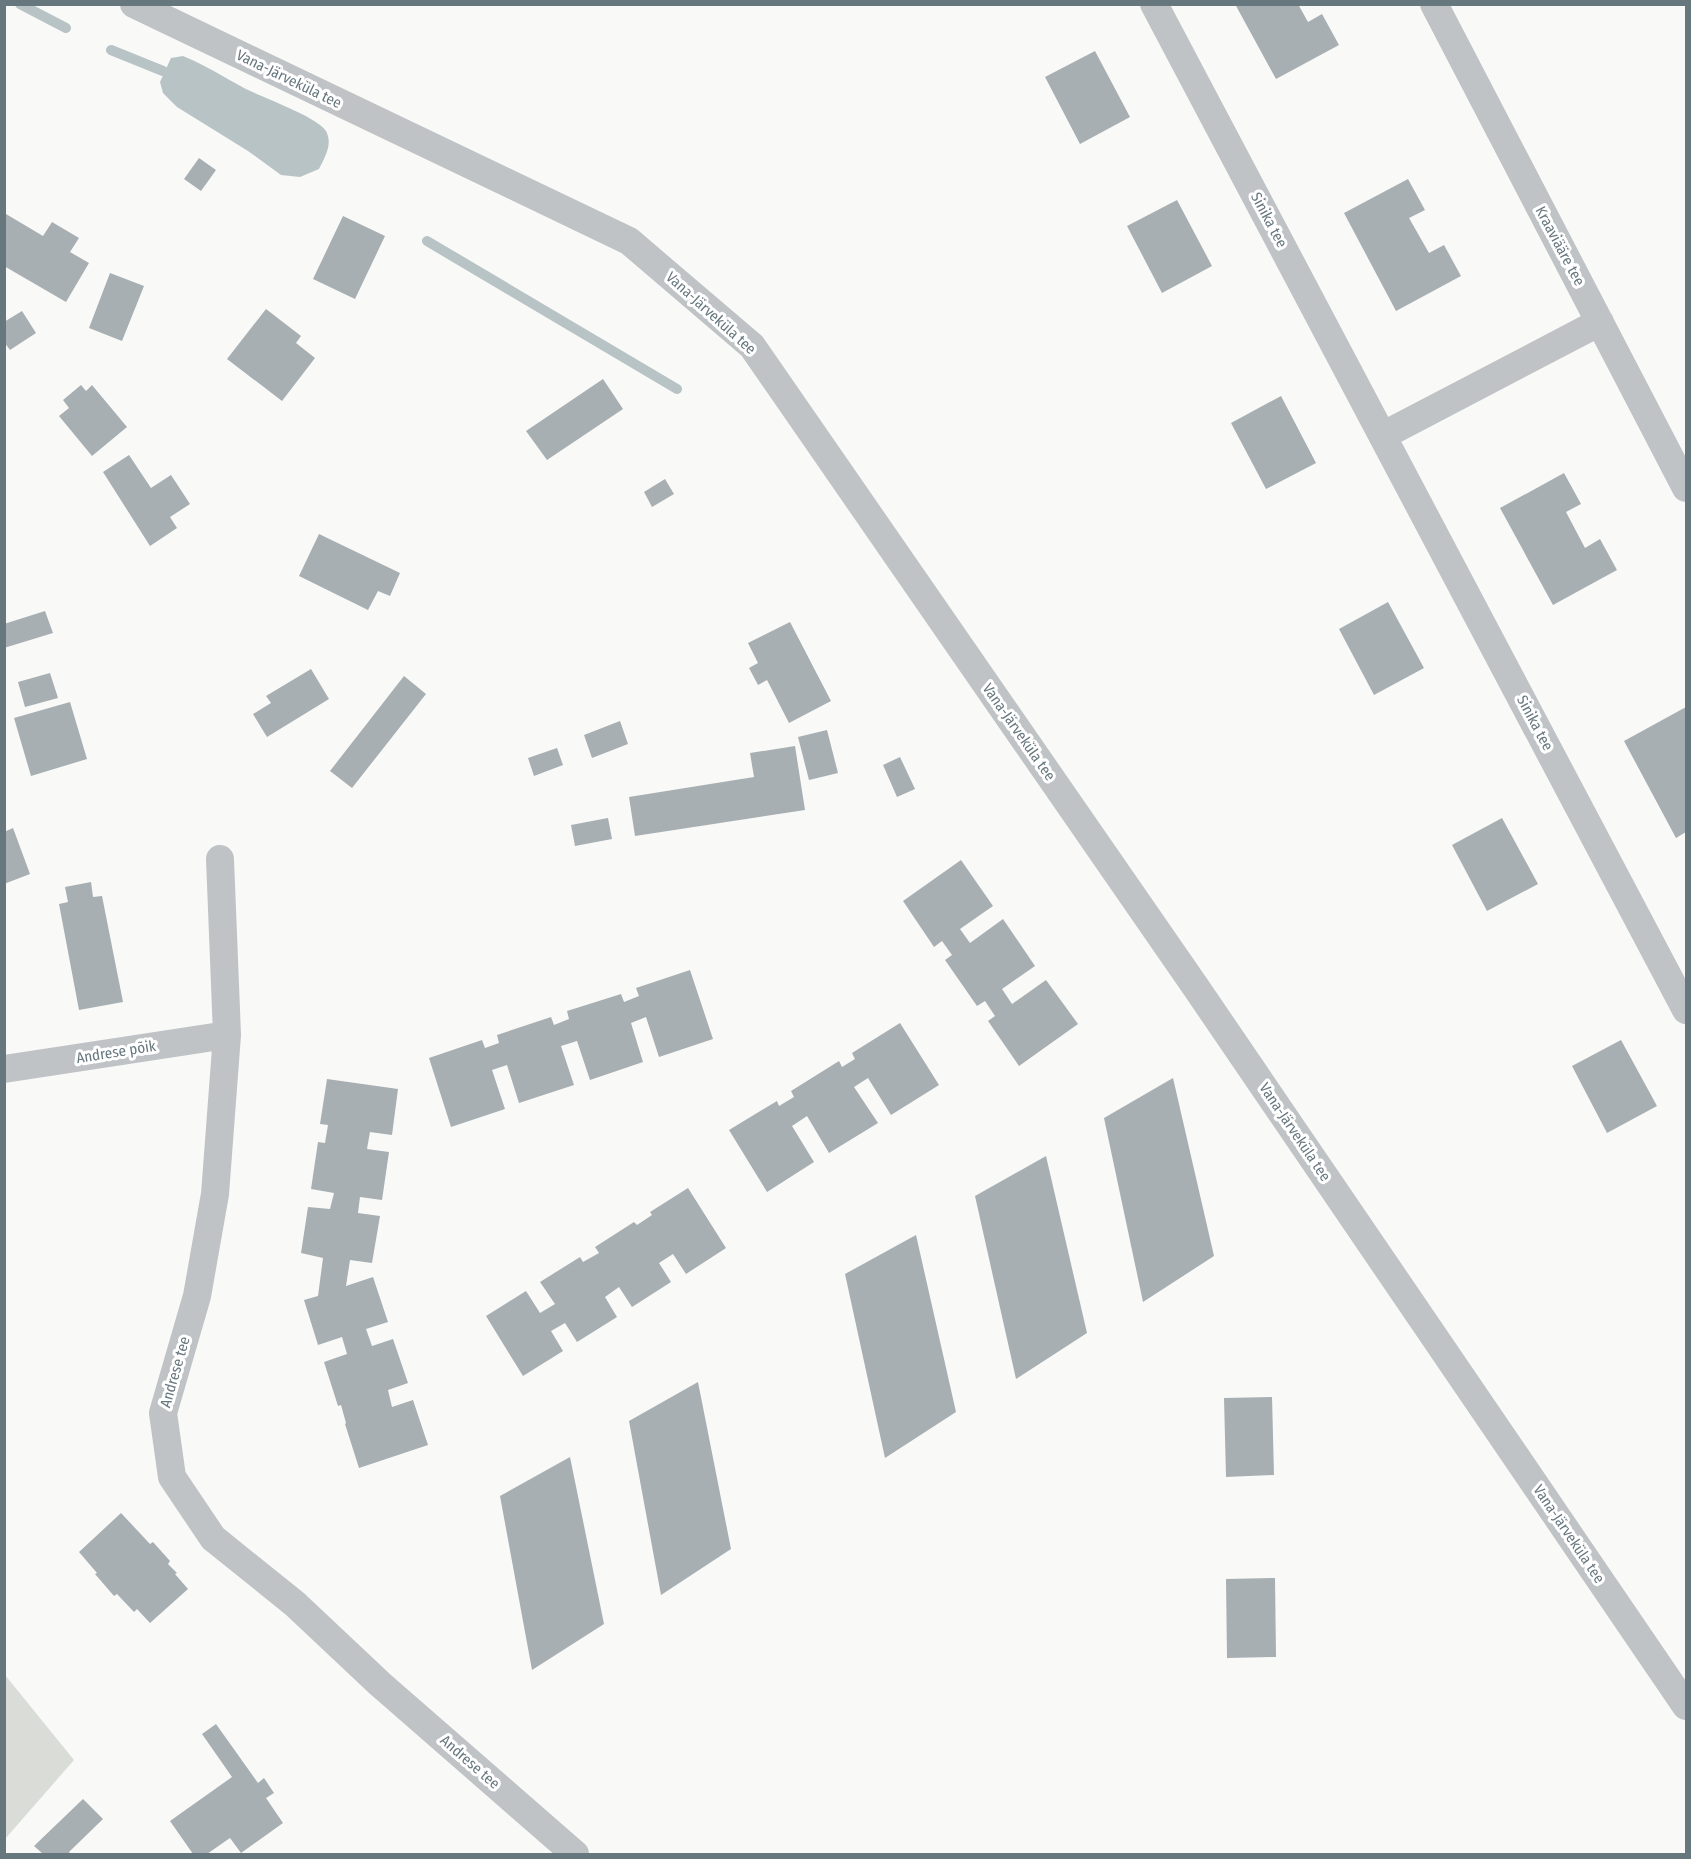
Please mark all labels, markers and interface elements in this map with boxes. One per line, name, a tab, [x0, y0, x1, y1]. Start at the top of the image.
street label: Vana-Järveküla tee	[234, 46, 344, 112]
street label: Sinika tee	[1247, 189, 1291, 251]
street label: Kraaviääre tee	[1532, 203, 1588, 289]
street label: Vana-Järveküla tee	[662, 268, 760, 358]
street label: Vana-Järveküla tee	[979, 680, 1059, 784]
street label: Sinika tee	[1513, 692, 1557, 754]
street label: Andrese põik	[75, 1037, 157, 1067]
street label: Vana-Järveküla tee	[1255, 1079, 1335, 1185]
street label: Andrese tee	[156, 1334, 194, 1410]
street label: Vana-Järveküla tee	[1529, 1481, 1609, 1587]
street label: Andrese tee	[437, 1731, 503, 1793]

